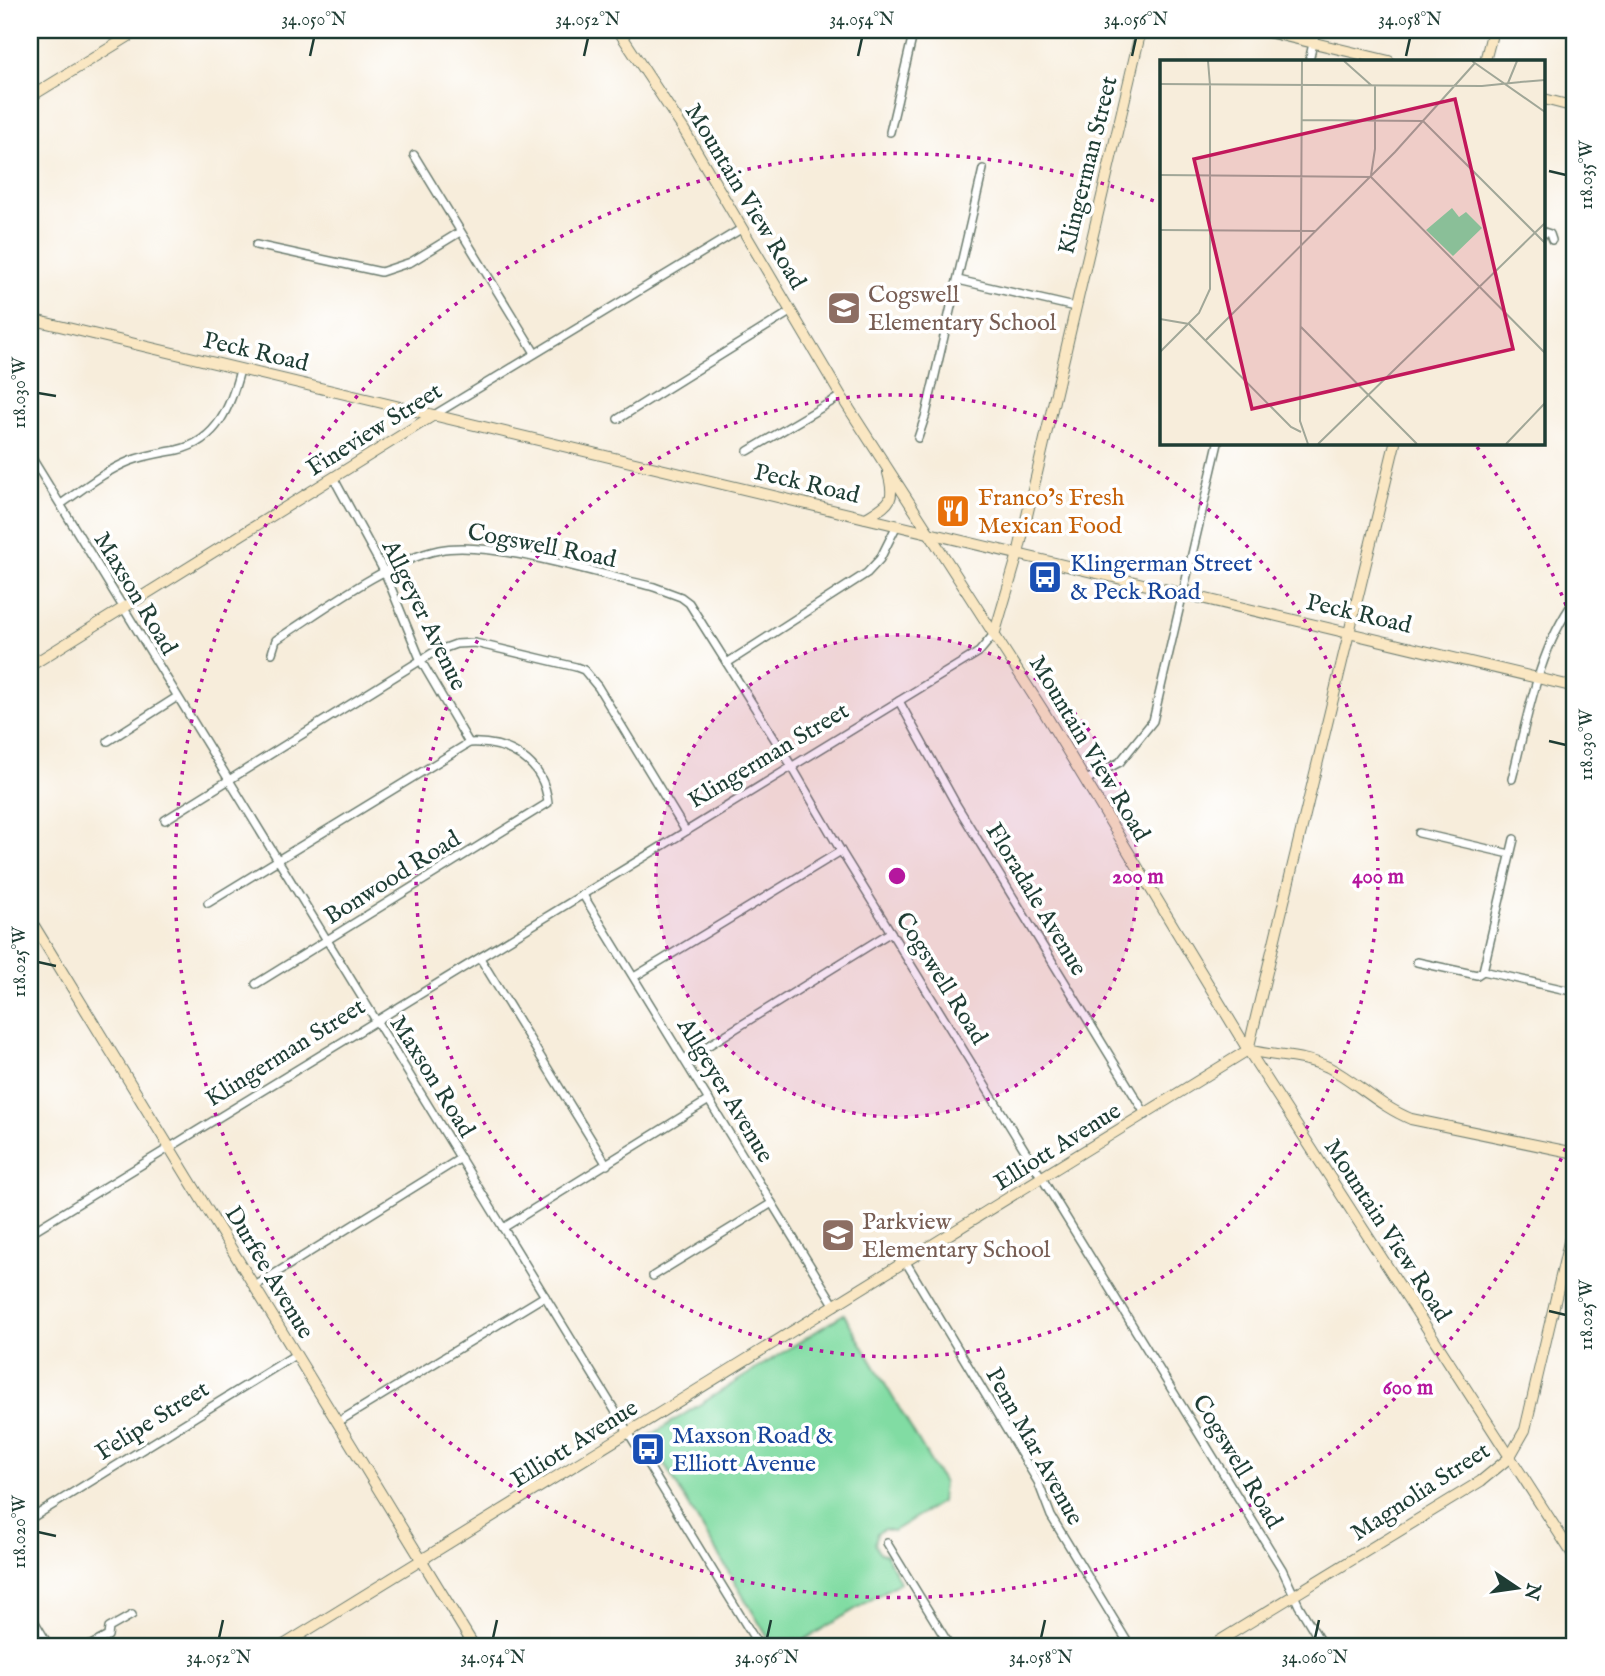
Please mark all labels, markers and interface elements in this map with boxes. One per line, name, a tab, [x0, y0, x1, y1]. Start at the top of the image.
text: 34.050°N	[281, 9, 347, 32]
text: 34.052°N	[556, 9, 621, 32]
text: 34.054°N	[829, 9, 895, 32]
text: 34.056°N	[1104, 9, 1168, 32]
text: 34.058°N	[1378, 9, 1442, 32]
inset map	[1160, 60, 1546, 444]
street label: Klingerman Street	[1051, 73, 1126, 258]
street label: Mountain View Road	[677, 98, 813, 296]
text: 118.035°W	[1576, 140, 1599, 210]
place label: Cogswell Elementary School	[868, 280, 1057, 339]
school or university icon: Cogswell Elementary School	[825, 289, 863, 327]
street label: Peck Road	[200, 325, 312, 380]
text: 118.030°W	[9, 356, 32, 429]
street label: Fineview Street	[301, 376, 448, 484]
street label: Peck Road	[751, 457, 863, 512]
place label: Franco’s Fresh Mexican Food	[978, 483, 1125, 542]
restaurant icon: Franco’s Fresh Mexican Food	[934, 492, 972, 530]
street label: Cogswell Road	[465, 517, 619, 576]
street label: Maxson Road	[86, 527, 184, 661]
street label: Allgeyer Avenue	[373, 535, 473, 696]
place label: Klingerman Street & Peck Road	[1070, 549, 1253, 608]
bus stop icon: Klingerman Street & Peck Road	[1026, 558, 1064, 596]
street label: Peck Road	[1303, 587, 1415, 642]
street label: Mountain View Road	[1021, 650, 1157, 848]
street label: Klingerman Street	[683, 696, 855, 817]
text: 118.030°W	[1576, 708, 1599, 781]
street label: Floradale Avenue	[978, 818, 1094, 982]
street label: Bonwood Road	[319, 824, 467, 932]
centre of rings	[885, 864, 909, 888]
text: 200 m	[1112, 864, 1164, 891]
text: 400 m	[1352, 864, 1405, 891]
street label: Cogswell Road	[888, 907, 994, 1051]
text: 118.025°W	[9, 926, 32, 997]
street label: Klingerman Street	[200, 992, 371, 1115]
street label: Maxson Road	[382, 1010, 482, 1144]
street label: Allgeyer Avenue	[669, 1012, 780, 1169]
street label: Elliott Avenue	[988, 1096, 1127, 1199]
street label: Mountain View Road	[1316, 1134, 1457, 1328]
street label: Durfee Avenue	[217, 1201, 321, 1345]
place label: Parkview Elementary School	[862, 1207, 1051, 1266]
school or university icon: Parkview Elementary School	[819, 1216, 857, 1254]
text: 118.025°W	[1576, 1279, 1599, 1350]
street label: Penn Mar Avenue	[978, 1362, 1090, 1531]
street label: Felipe Street	[90, 1374, 215, 1468]
text: 600 m	[1383, 1375, 1434, 1402]
street label: Cogswell Road	[1185, 1389, 1289, 1535]
street label: Elliott Avenue	[505, 1393, 644, 1496]
place label: Maxson Road & Elliott Avenue	[672, 1421, 833, 1480]
bus stop icon: Maxson Road & Elliott Avenue	[629, 1430, 667, 1468]
street label: Magnolia Street	[1345, 1436, 1496, 1549]
text: 118.020°W	[9, 1495, 32, 1569]
north arrow	[1482, 1554, 1552, 1624]
text: N	[1518, 1580, 1545, 1603]
text: 34.052°N	[187, 1647, 252, 1670]
text: 34.054°N	[460, 1647, 526, 1670]
text: 34.056°N	[735, 1647, 799, 1670]
text: 34.058°N	[1009, 1647, 1073, 1670]
text: 34.060°N	[1282, 1647, 1349, 1670]

